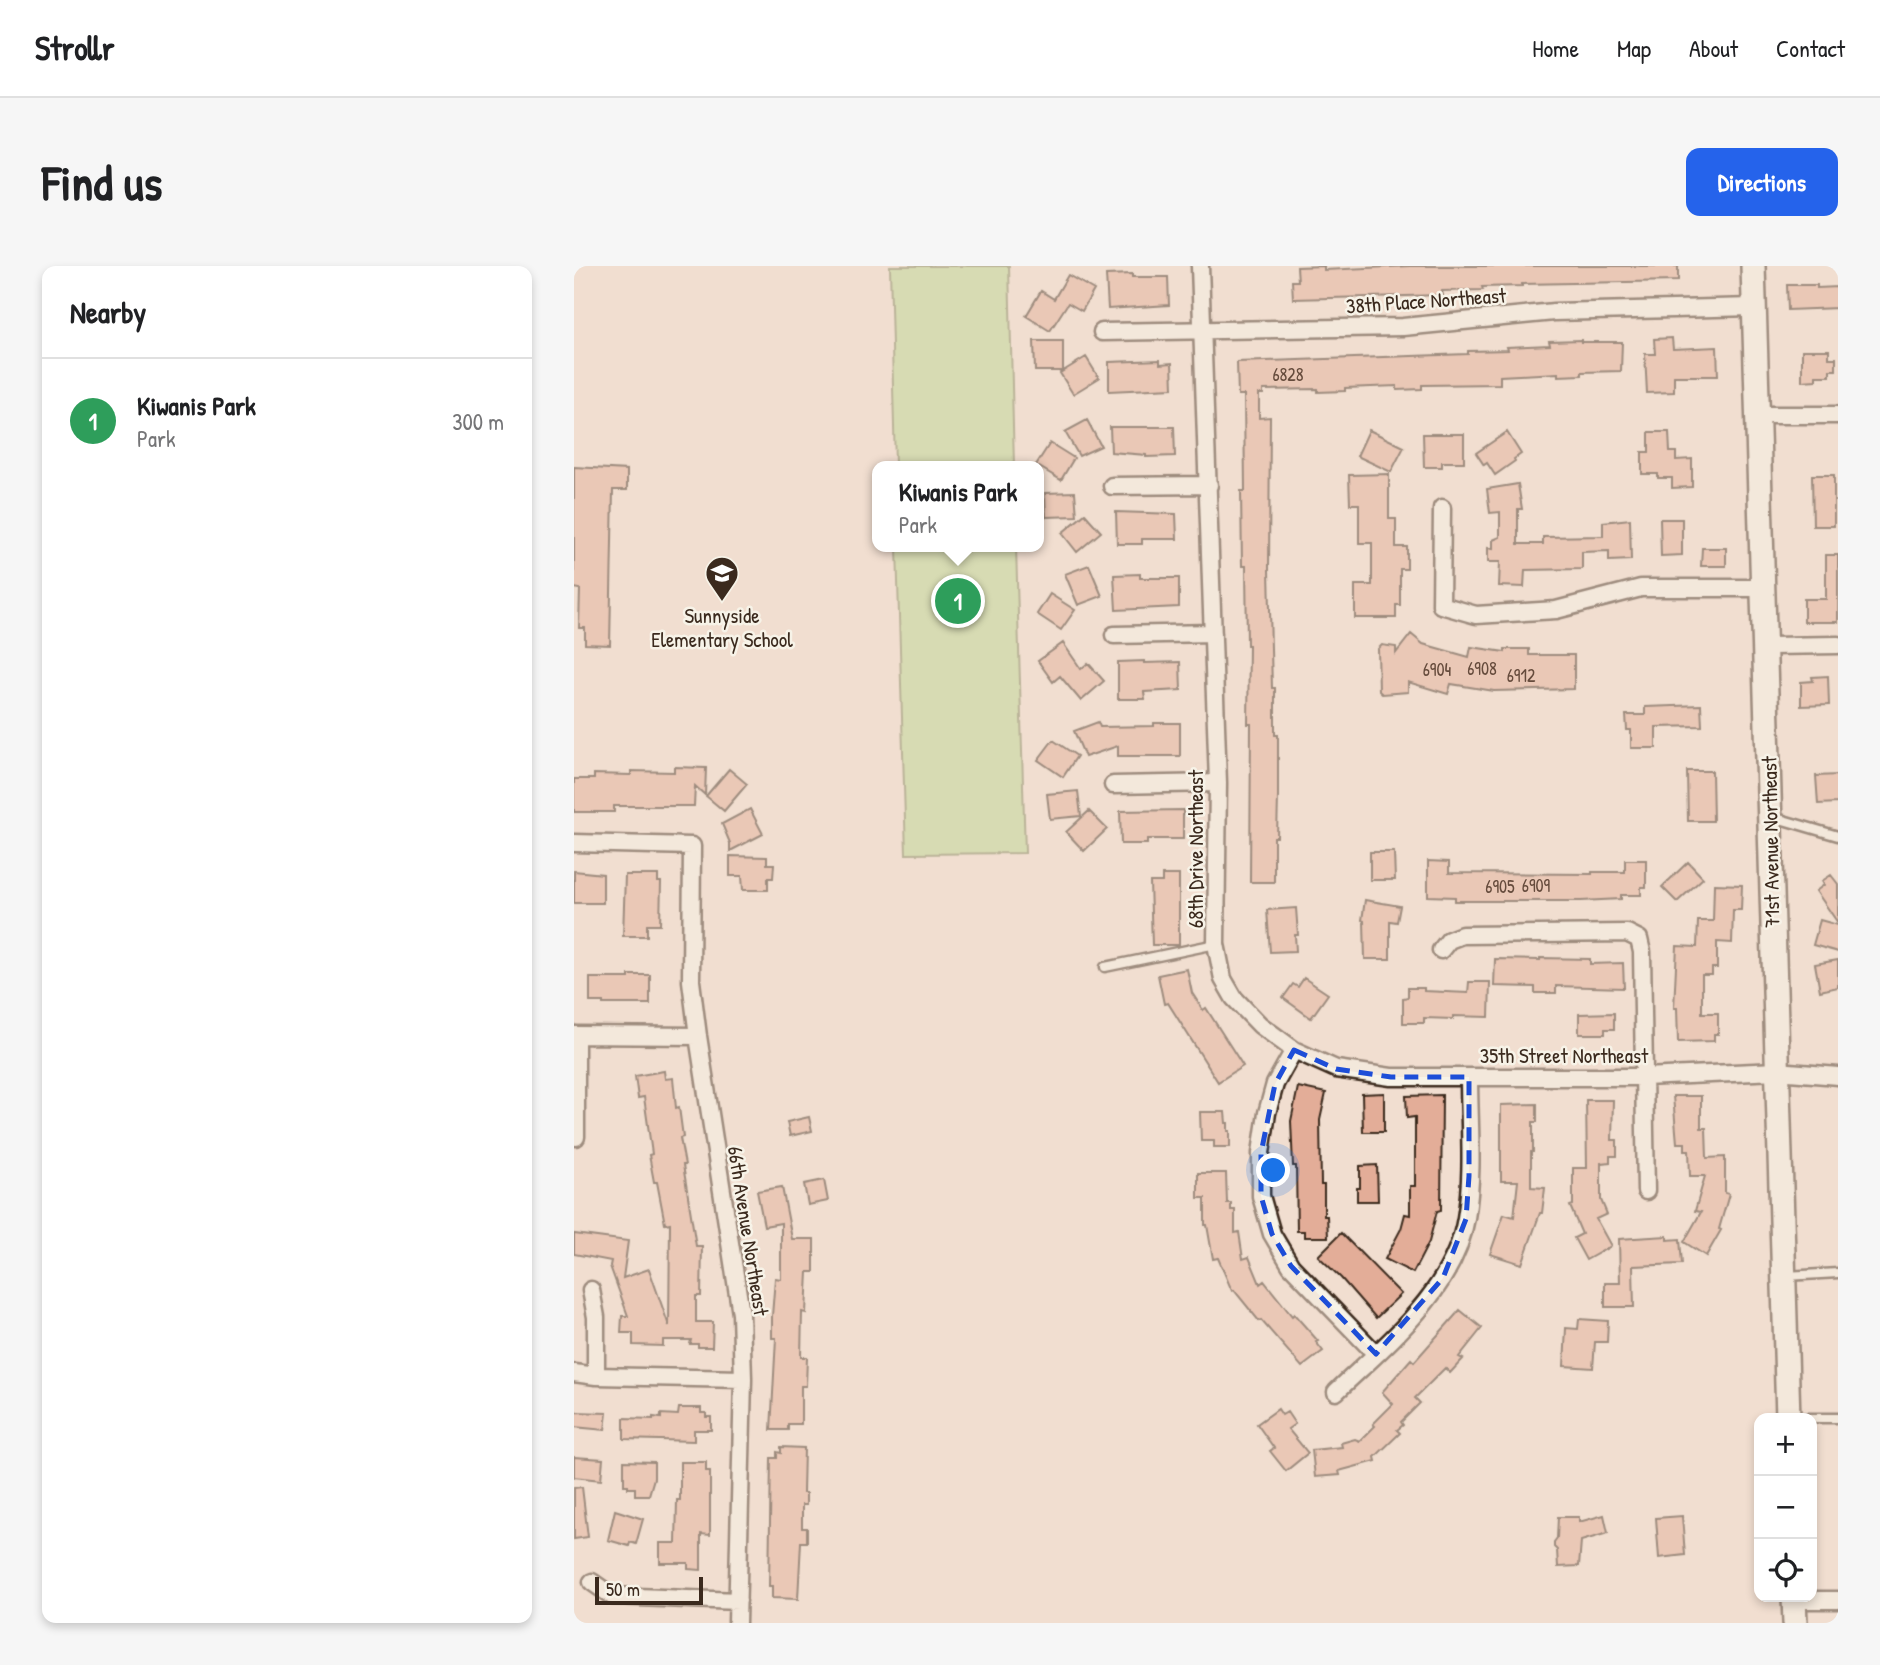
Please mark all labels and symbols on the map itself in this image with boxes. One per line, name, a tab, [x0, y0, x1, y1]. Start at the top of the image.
street label: 38th Place Northeast	[1345, 280, 1508, 321]
house number: 6828	[1272, 362, 1304, 387]
school or university icon: Sunnyside Elementary School	[703, 554, 741, 603]
pin: 1	[935, 575, 981, 627]
place label: Sunnyside Elementary School	[651, 601, 793, 654]
house number: 6908	[1467, 656, 1497, 681]
house number: 6904	[1423, 657, 1452, 682]
house number: 6912	[1507, 663, 1536, 688]
street label: 71st Avenue Northeast	[1754, 755, 1786, 928]
street label: 68th Drive Northeast	[1181, 769, 1210, 928]
house number: 6909	[1522, 873, 1551, 898]
house number: 6905	[1485, 874, 1515, 899]
street label: 35th Street Northeast	[1480, 1041, 1649, 1070]
street label: 66th Avenue Northeast	[721, 1144, 776, 1319]
your location	[1256, 1153, 1290, 1187]
scale bar	[595, 1574, 704, 1606]

